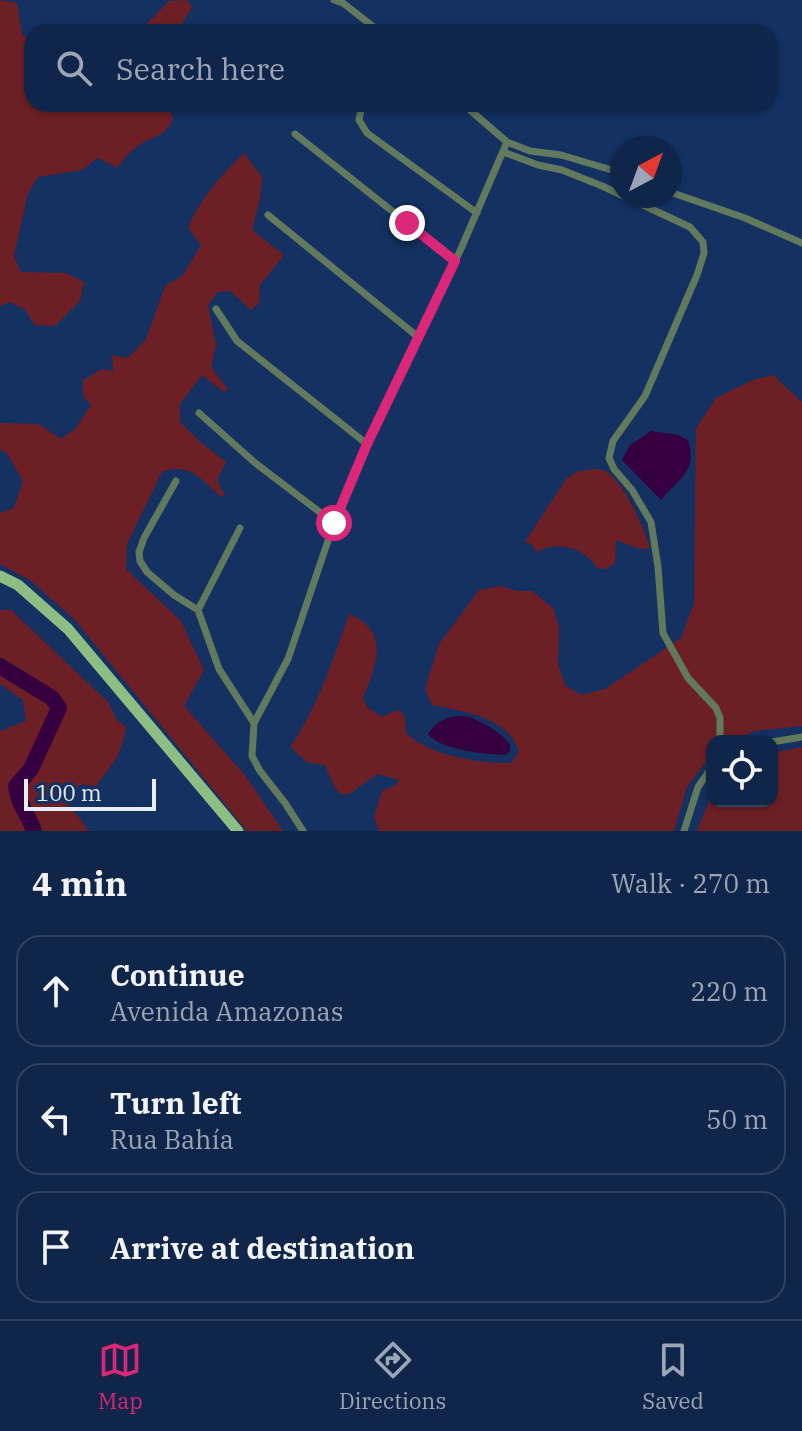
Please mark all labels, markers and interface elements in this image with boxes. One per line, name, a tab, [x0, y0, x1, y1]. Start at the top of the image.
search box	[24, 24, 778, 112]
icon: search	[52, 46, 96, 90]
text: Search here	[116, 49, 285, 88]
north arrow	[610, 136, 682, 208]
route end	[389, 205, 425, 241]
route start	[316, 505, 352, 541]
map controls	[706, 735, 778, 807]
button: locate	[706, 735, 778, 807]
scale bar	[24, 775, 156, 811]
text: 100 m	[36, 778, 102, 807]
text: 4 min	[32, 861, 127, 905]
text: Walk · 270 m	[611, 866, 770, 900]
text: Continue	[110, 955, 245, 994]
icon: ahead	[34, 969, 78, 1013]
text: 220 m	[690, 974, 768, 1008]
text: Avenida Amazonas	[110, 994, 344, 1028]
text: Turn left	[110, 1083, 242, 1122]
icon: left	[34, 1097, 78, 1141]
text: 50 m	[706, 1102, 768, 1136]
text: Rua Bahía	[110, 1122, 234, 1156]
icon: arrive	[34, 1225, 78, 1269]
text: Arrive at destination	[110, 1228, 415, 1267]
tab: Map	[98, 1338, 143, 1415]
tab: Directions	[339, 1338, 446, 1415]
tab: Saved	[642, 1338, 704, 1415]

